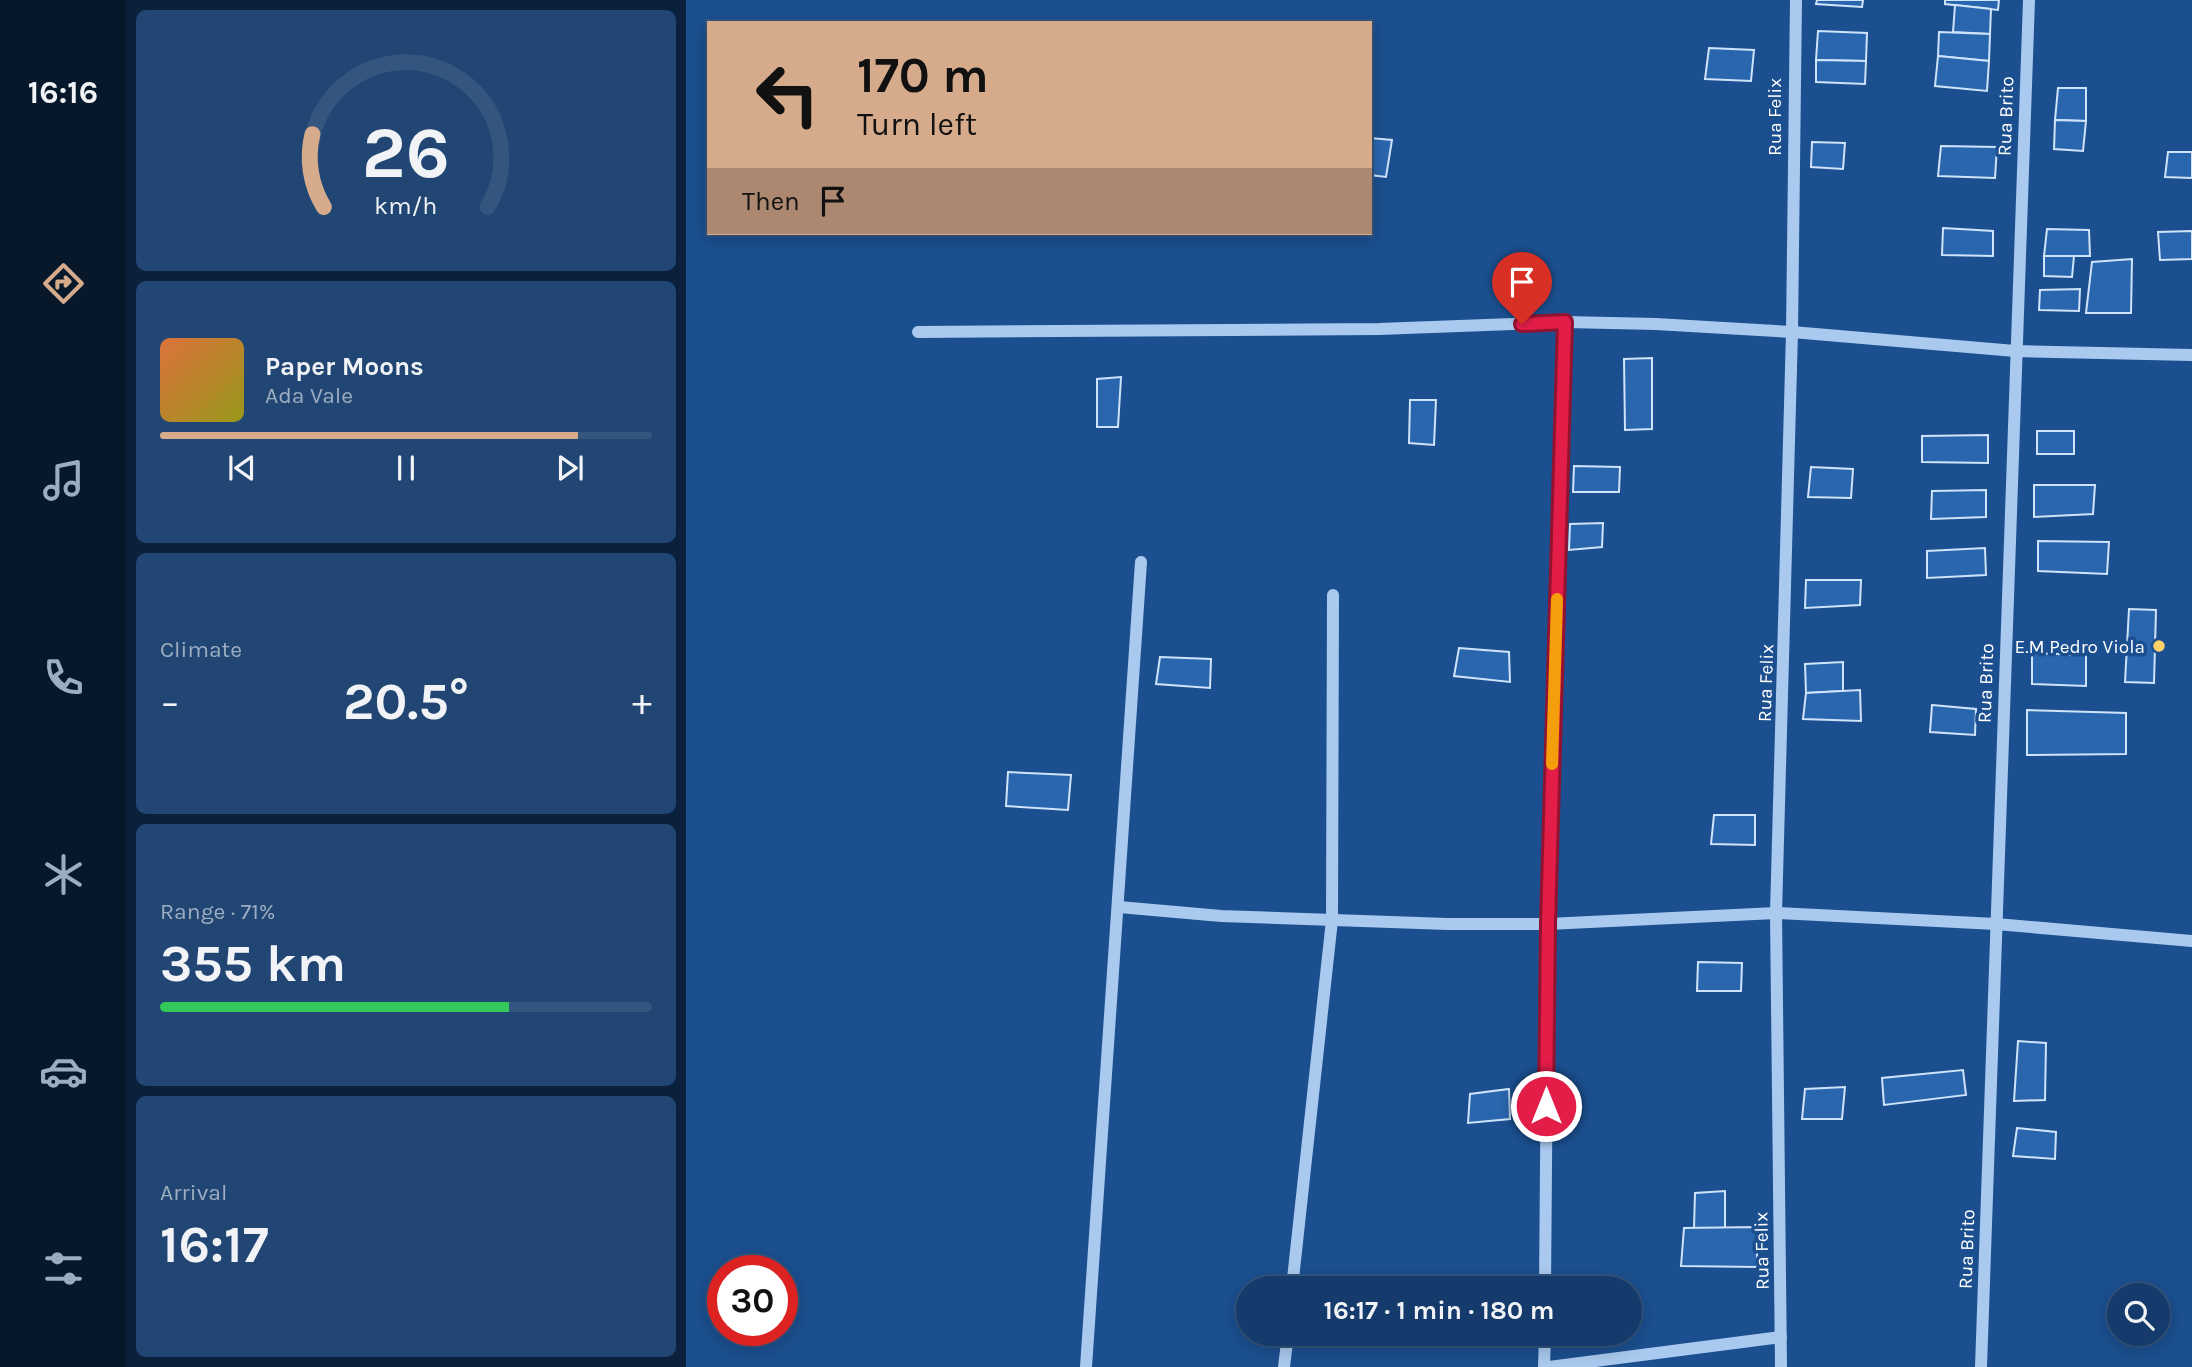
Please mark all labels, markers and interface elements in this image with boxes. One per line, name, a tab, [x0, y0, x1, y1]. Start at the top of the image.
text: 170 m	[857, 47, 989, 104]
icon: left	[742, 49, 833, 140]
text: 16:16	[28, 74, 98, 111]
street label: Rua Brito	[1994, 76, 2018, 156]
street label: Rua Felix	[1764, 78, 1786, 156]
text: Turn left	[857, 106, 977, 143]
text: 26	[362, 110, 450, 195]
icon: arrive	[814, 182, 852, 220]
text: Then	[742, 186, 800, 217]
text: km/h	[374, 191, 438, 220]
pin	[1492, 252, 1552, 324]
icon: directions	[39, 259, 88, 308]
icon: arrive	[1503, 263, 1541, 301]
text: Paper Moons	[265, 351, 424, 382]
text: Ada Vale	[265, 382, 353, 409]
icon: previous	[223, 449, 261, 487]
icon: pause	[387, 449, 425, 487]
icon: next	[551, 449, 589, 487]
icon: music	[39, 456, 88, 505]
text: Climate	[160, 636, 242, 663]
place label: E.M Pedro Viola	[2015, 636, 2145, 658]
marker: E.M Pedro Viola	[2151, 638, 2167, 654]
street label: Rua Felix	[1754, 643, 1778, 722]
street label: Rua Brito	[1974, 643, 1998, 723]
icon: phone	[39, 653, 88, 702]
text: 20.5°	[343, 671, 469, 732]
text: −	[160, 680, 180, 725]
text: +	[632, 680, 652, 725]
icon: climate	[39, 850, 88, 899]
text: Range · 71%	[160, 898, 276, 925]
text: 355 km	[160, 933, 346, 994]
icon: car	[39, 1047, 88, 1096]
position arrow	[1509, 1069, 1583, 1143]
text: Arrival	[160, 1179, 227, 1206]
street label: Rua Brito	[1955, 1209, 1979, 1289]
street label: Rua Felix	[1750, 1212, 1774, 1290]
text: 16:17	[160, 1214, 269, 1275]
icon: filters	[39, 1244, 88, 1293]
speed limit sign: 30	[707, 1255, 798, 1346]
map controls	[2107, 1283, 2170, 1346]
button: search	[2107, 1283, 2170, 1346]
text: 16:17 · 1 min · 180 m	[1324, 1295, 1554, 1326]

